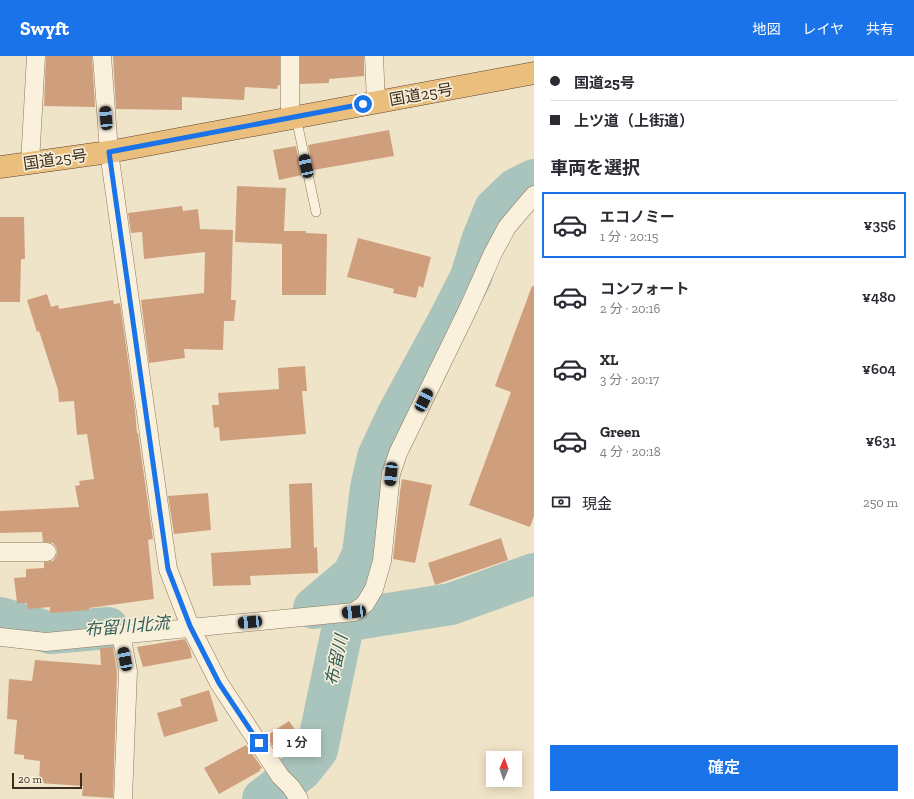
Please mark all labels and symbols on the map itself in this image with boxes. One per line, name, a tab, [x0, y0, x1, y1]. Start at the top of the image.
street label: 国道25号	[388, 80, 454, 109]
route start	[354, 95, 372, 113]
car	[99, 106, 113, 130]
street label: 国道25号	[22, 146, 88, 173]
car	[298, 153, 314, 179]
car	[413, 387, 435, 413]
car	[384, 461, 398, 487]
car	[341, 605, 367, 619]
water label: 布留川北流	[84, 612, 173, 640]
car	[238, 615, 262, 629]
water label: 布留川	[321, 631, 351, 687]
car	[117, 646, 133, 672]
callout: 1 分	[273, 729, 321, 757]
route end	[250, 734, 268, 752]
north arrow	[486, 751, 522, 787]
scale bar	[12, 771, 82, 790]

